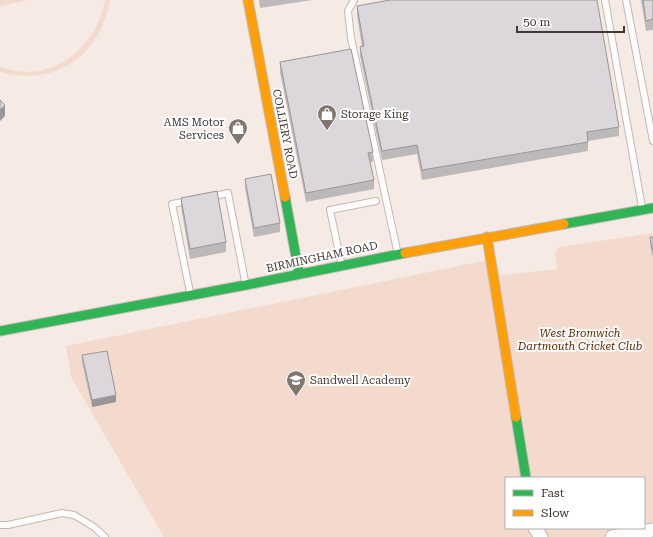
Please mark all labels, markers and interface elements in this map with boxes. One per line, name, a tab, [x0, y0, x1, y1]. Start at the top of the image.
scale bar	[517, 8, 624, 34]
text: 50 m	[523, 15, 550, 29]
street label: COLLIERY ROAD	[270, 88, 300, 180]
shop icon: Storage King	[316, 103, 338, 131]
place label: Storage King	[341, 108, 409, 121]
place label: AMS Motor Services	[164, 116, 224, 142]
shop icon: AMS Motor Services	[227, 117, 249, 145]
street label: BIRMINGHAM ROAD	[265, 239, 379, 275]
park label: West Bromwich Dartmouth Cricket Club	[517, 327, 643, 353]
school or university icon: Sandwell Academy	[285, 369, 307, 397]
place label: Sandwell Academy	[310, 374, 411, 387]
legend	[505, 477, 645, 529]
text: Fast	[541, 486, 565, 500]
text: Slow	[541, 506, 569, 520]

